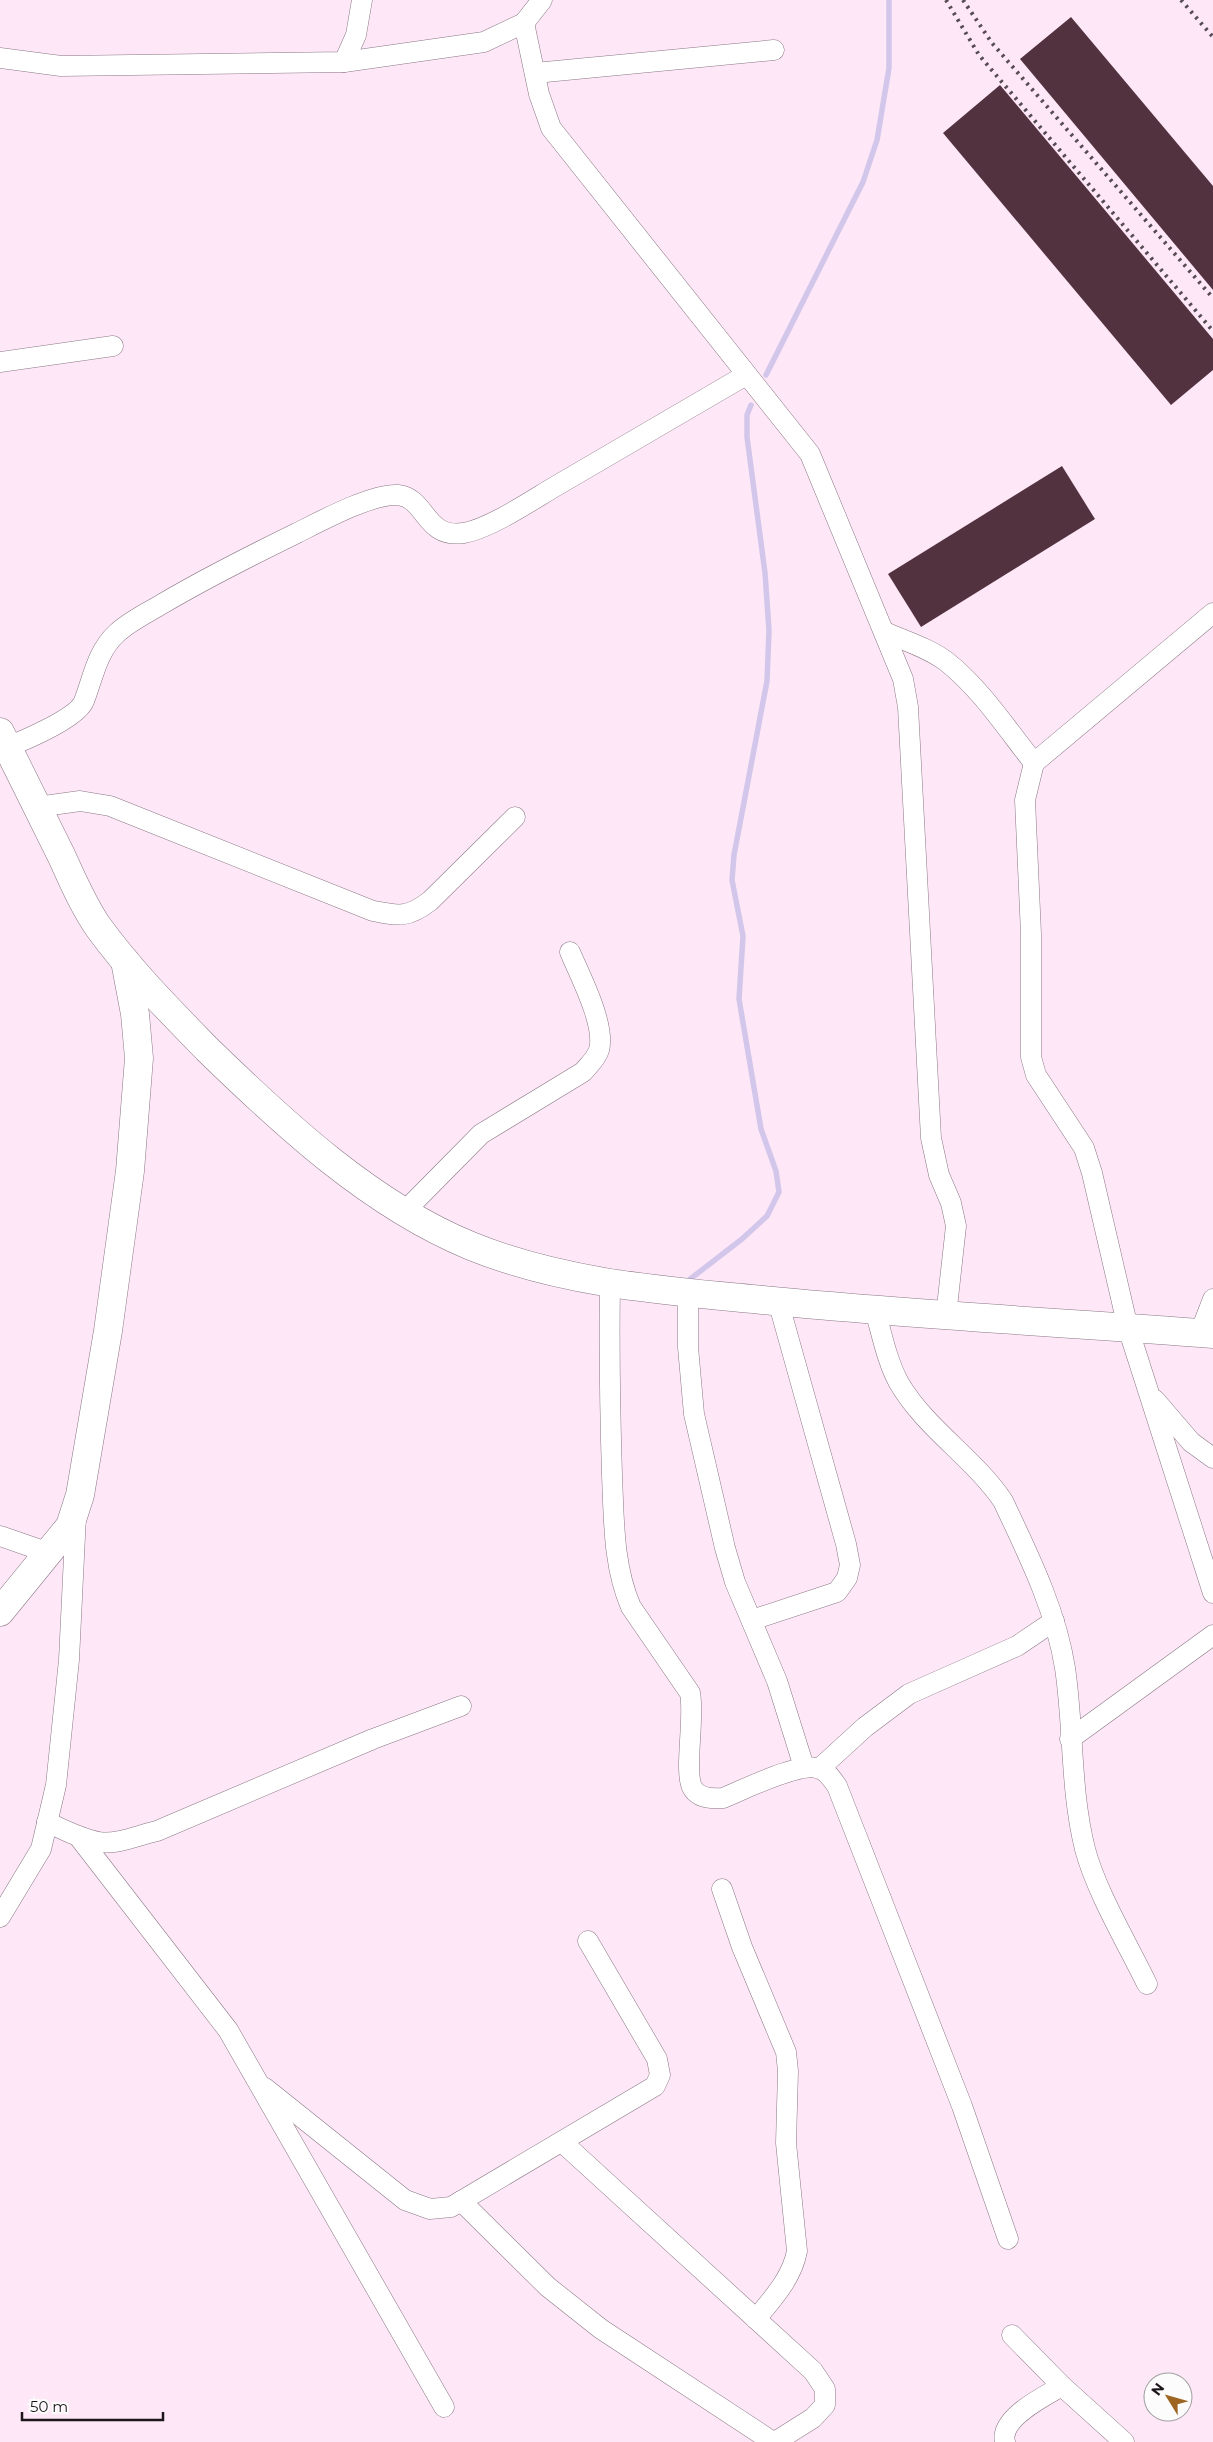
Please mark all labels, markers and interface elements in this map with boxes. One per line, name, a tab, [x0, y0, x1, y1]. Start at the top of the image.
north arrow	[1143, 2372, 1193, 2422]
text: N	[1147, 2379, 1168, 2399]
scale bar	[22, 2390, 164, 2422]
text: 50 m	[30, 2397, 68, 2416]

